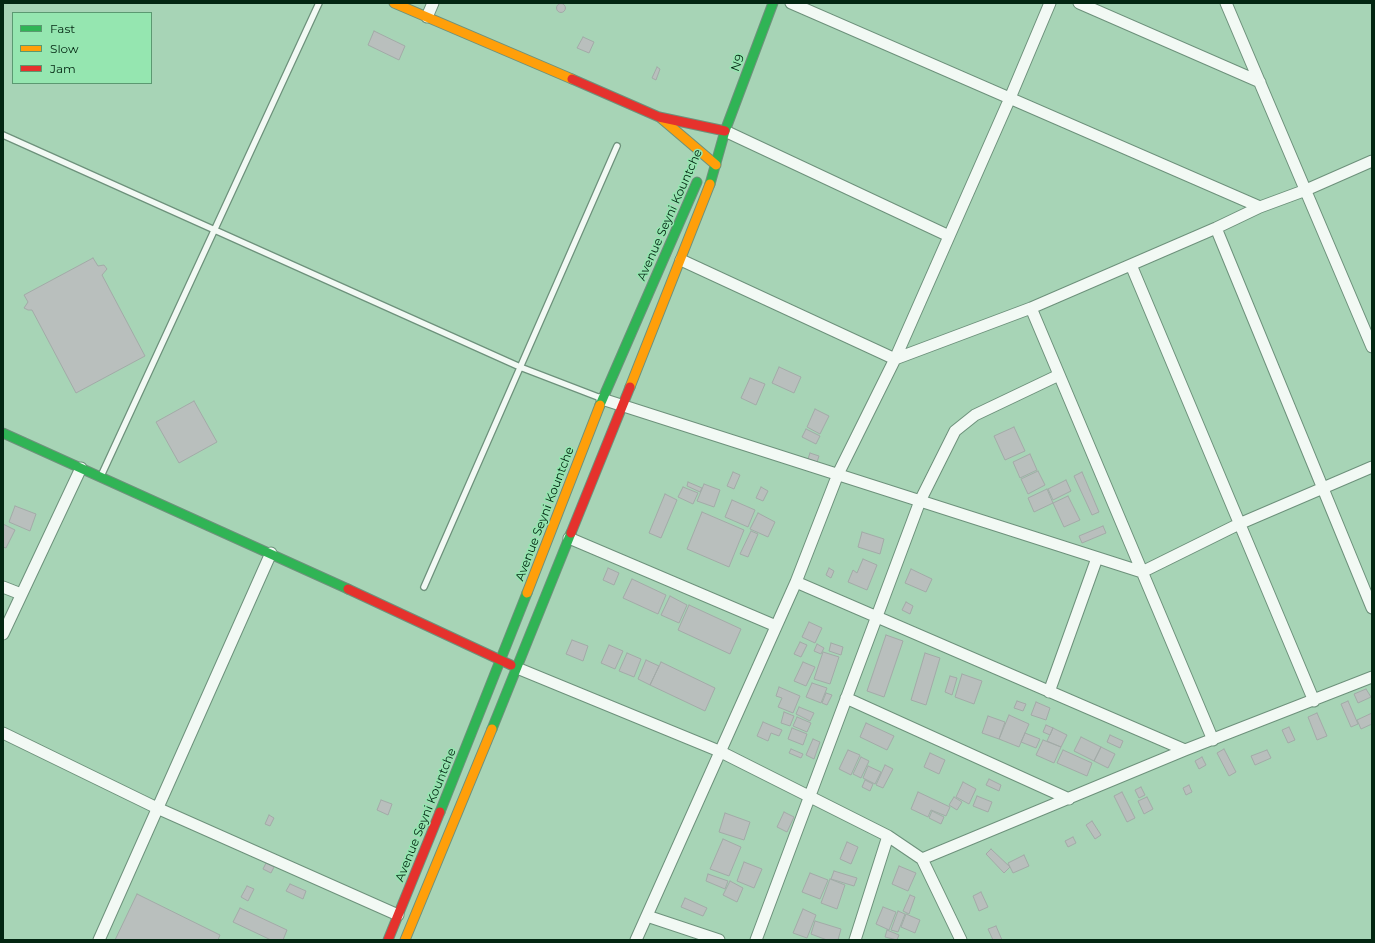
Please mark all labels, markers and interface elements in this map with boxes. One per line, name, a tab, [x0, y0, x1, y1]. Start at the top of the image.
legend	[12, 12, 152, 84]
text: Fast	[50, 21, 75, 36]
text: Slow	[50, 41, 79, 56]
street label: N9	[728, 52, 748, 74]
text: Jam	[50, 61, 76, 76]
street label: Avenue Seyni Kountche	[634, 147, 706, 283]
street label: Avenue Seyni Kountche	[513, 445, 577, 583]
street label: Avenue Seyni Kountche	[393, 746, 459, 884]

